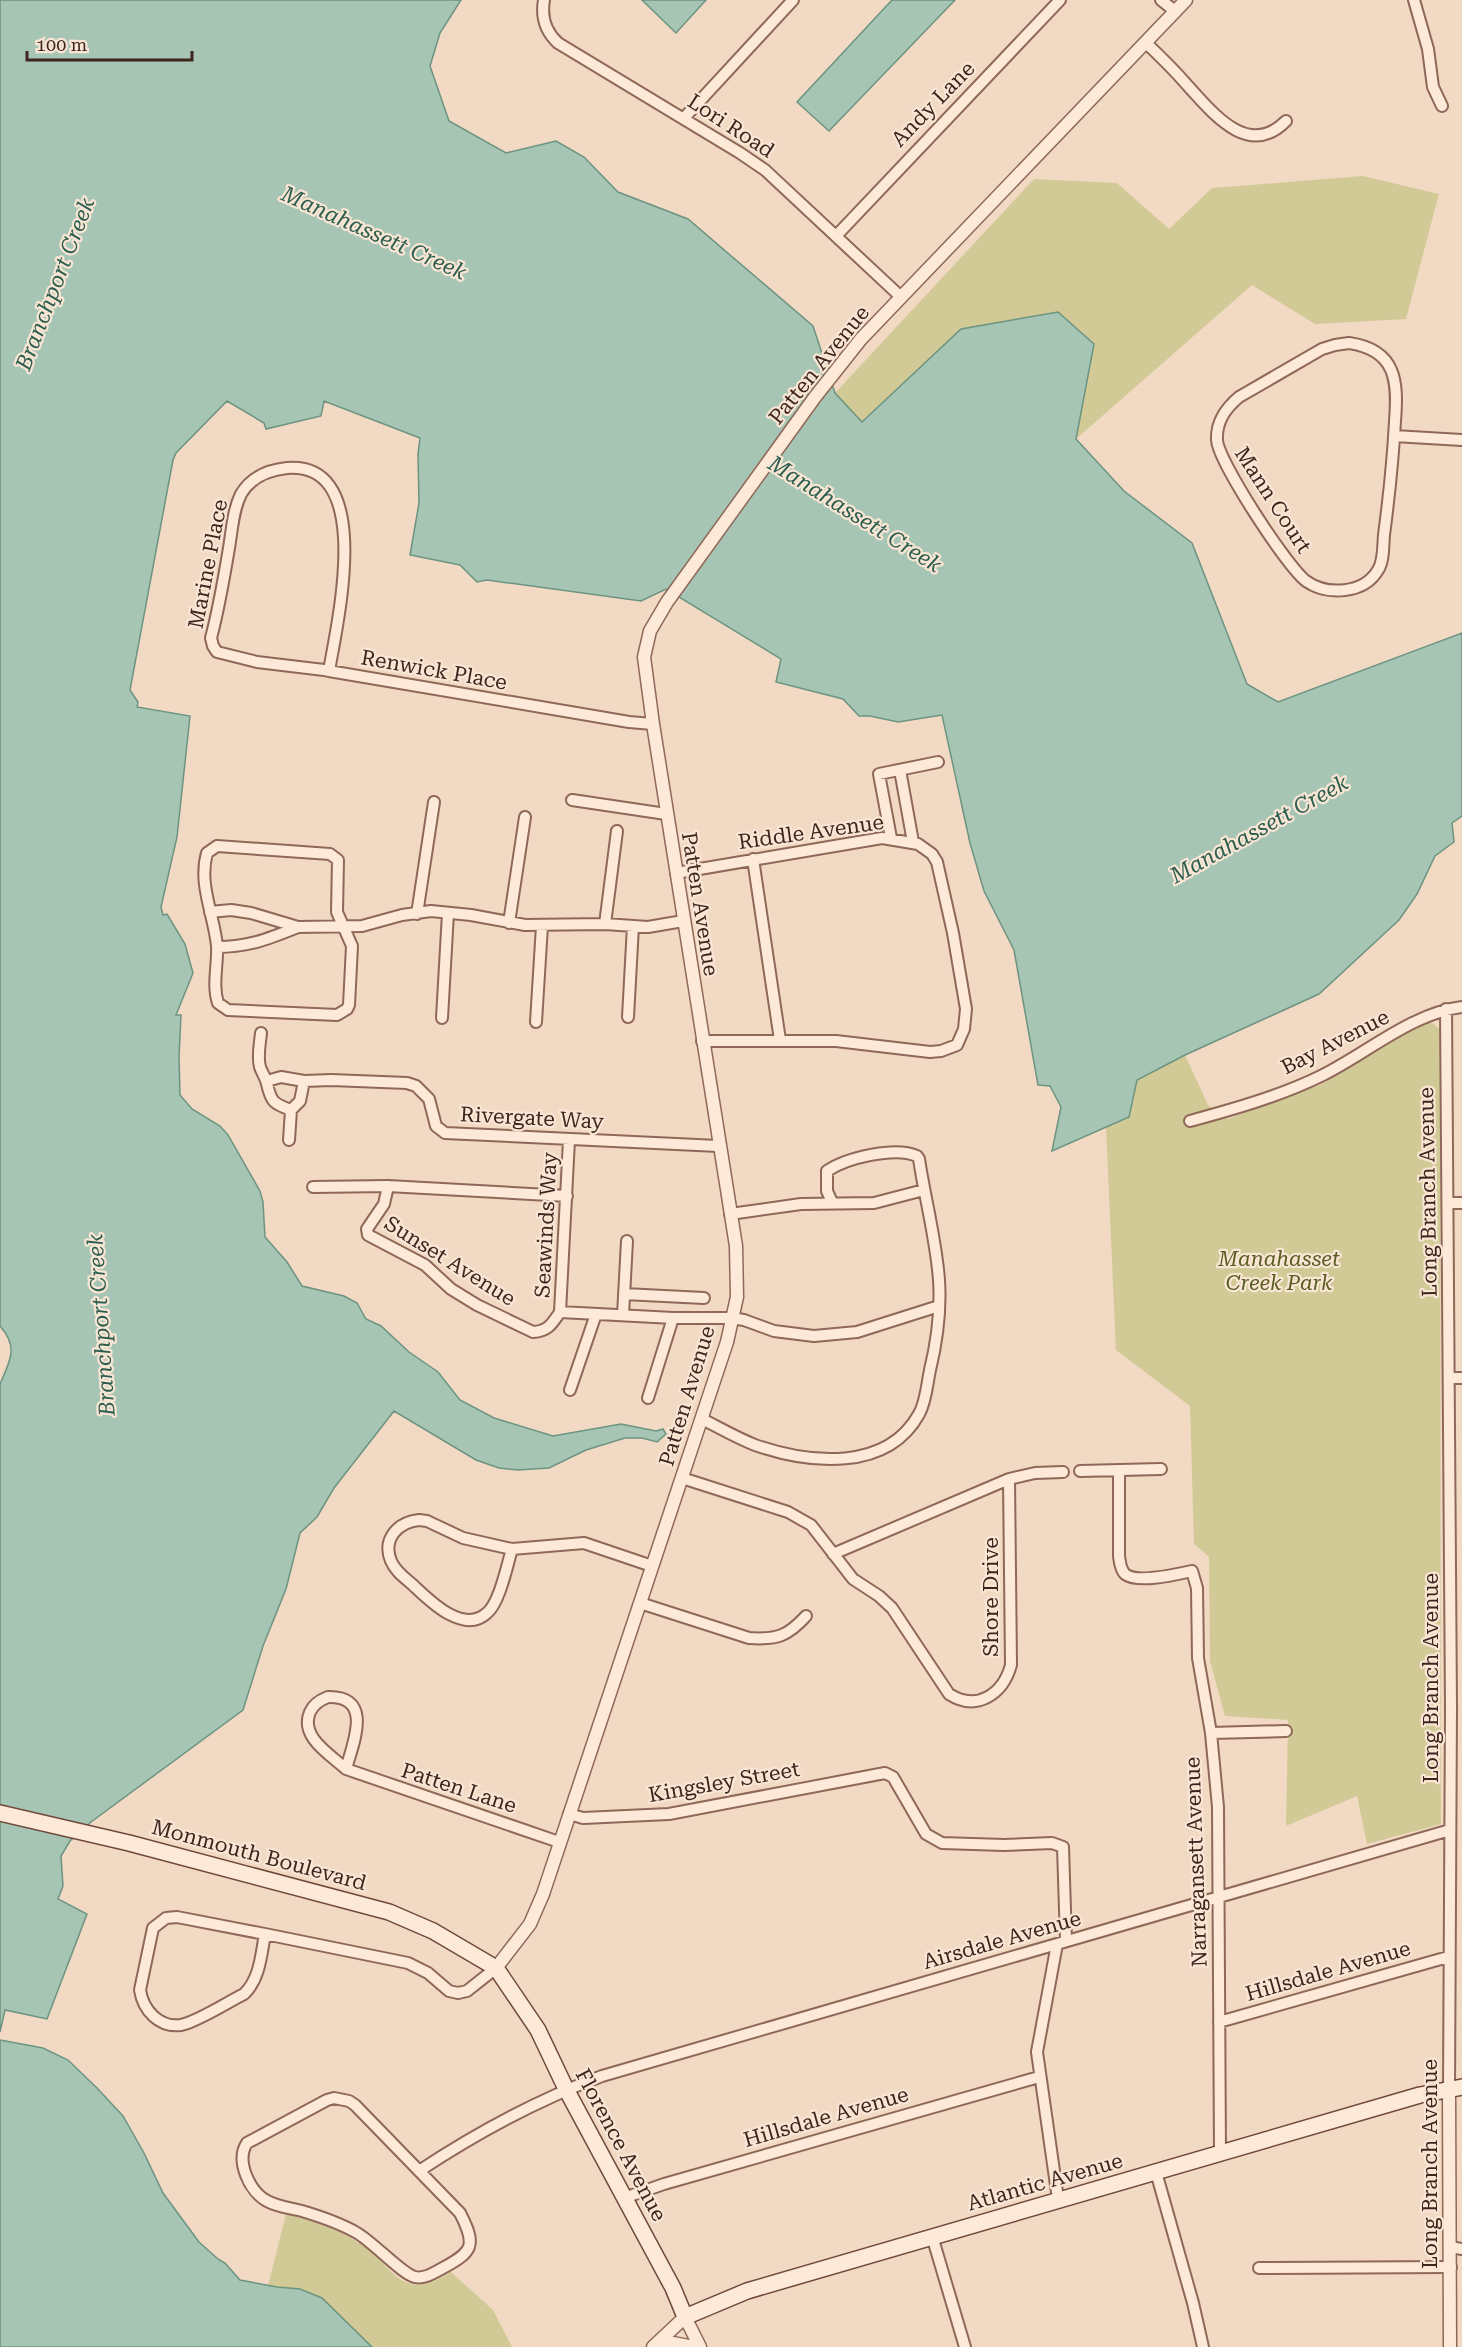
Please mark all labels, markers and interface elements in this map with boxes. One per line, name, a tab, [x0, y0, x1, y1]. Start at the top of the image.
scale bar	[27, 24, 192, 62]
text: 100 m	[36, 34, 87, 55]
street label: Andy Lane	[886, 56, 980, 152]
street label: Lori Road	[683, 89, 779, 163]
water label: Manahassett Creek	[277, 181, 470, 285]
water label: Branchport Creek	[10, 194, 99, 375]
street label: Patten Avenue	[764, 301, 874, 429]
street label: Mann Court	[1230, 443, 1316, 558]
water label: Manahassett Creek	[763, 450, 946, 577]
street label: Marine Place	[184, 497, 232, 631]
street label: Renwick Place	[359, 645, 509, 695]
water label: Manahassett Creek	[1165, 770, 1352, 889]
street label: Riddle Avenue	[737, 810, 885, 854]
street label: Patten Avenue	[677, 830, 723, 978]
street label: Bay Avenue	[1277, 1005, 1393, 1079]
street label: Long Branch Avenue	[1414, 1087, 1442, 1297]
street label: Rivergate Way	[460, 1102, 605, 1134]
street label: Seawinds Way	[530, 1151, 562, 1298]
street label: Sunset Avenue	[380, 1211, 520, 1311]
water label: Branchport Creek	[82, 1233, 120, 1418]
park label: Manahasset Creek Park	[1217, 1247, 1340, 1295]
street label: Patten Avenue	[654, 1323, 720, 1469]
street label: Shore Drive	[979, 1537, 1003, 1657]
street label: Long Branch Avenue	[1419, 1573, 1443, 1783]
street label: Narragansett Avenue	[1180, 1756, 1212, 1968]
street label: Kingsley Street	[647, 1757, 802, 1807]
street label: Patten Lane	[398, 1758, 520, 1818]
street label: Monmouth Boulevard	[149, 1815, 369, 1895]
street label: Airsdale Avenue	[920, 1906, 1084, 1974]
street label: Hillsdale Avenue	[1243, 1936, 1413, 2006]
street label: Long Branch Avenue	[1418, 2059, 1442, 2269]
street label: Florence Avenue	[571, 2065, 671, 2225]
street label: Hillsdale Avenue	[741, 2082, 911, 2152]
street label: Atlantic Avenue	[965, 2148, 1125, 2216]

